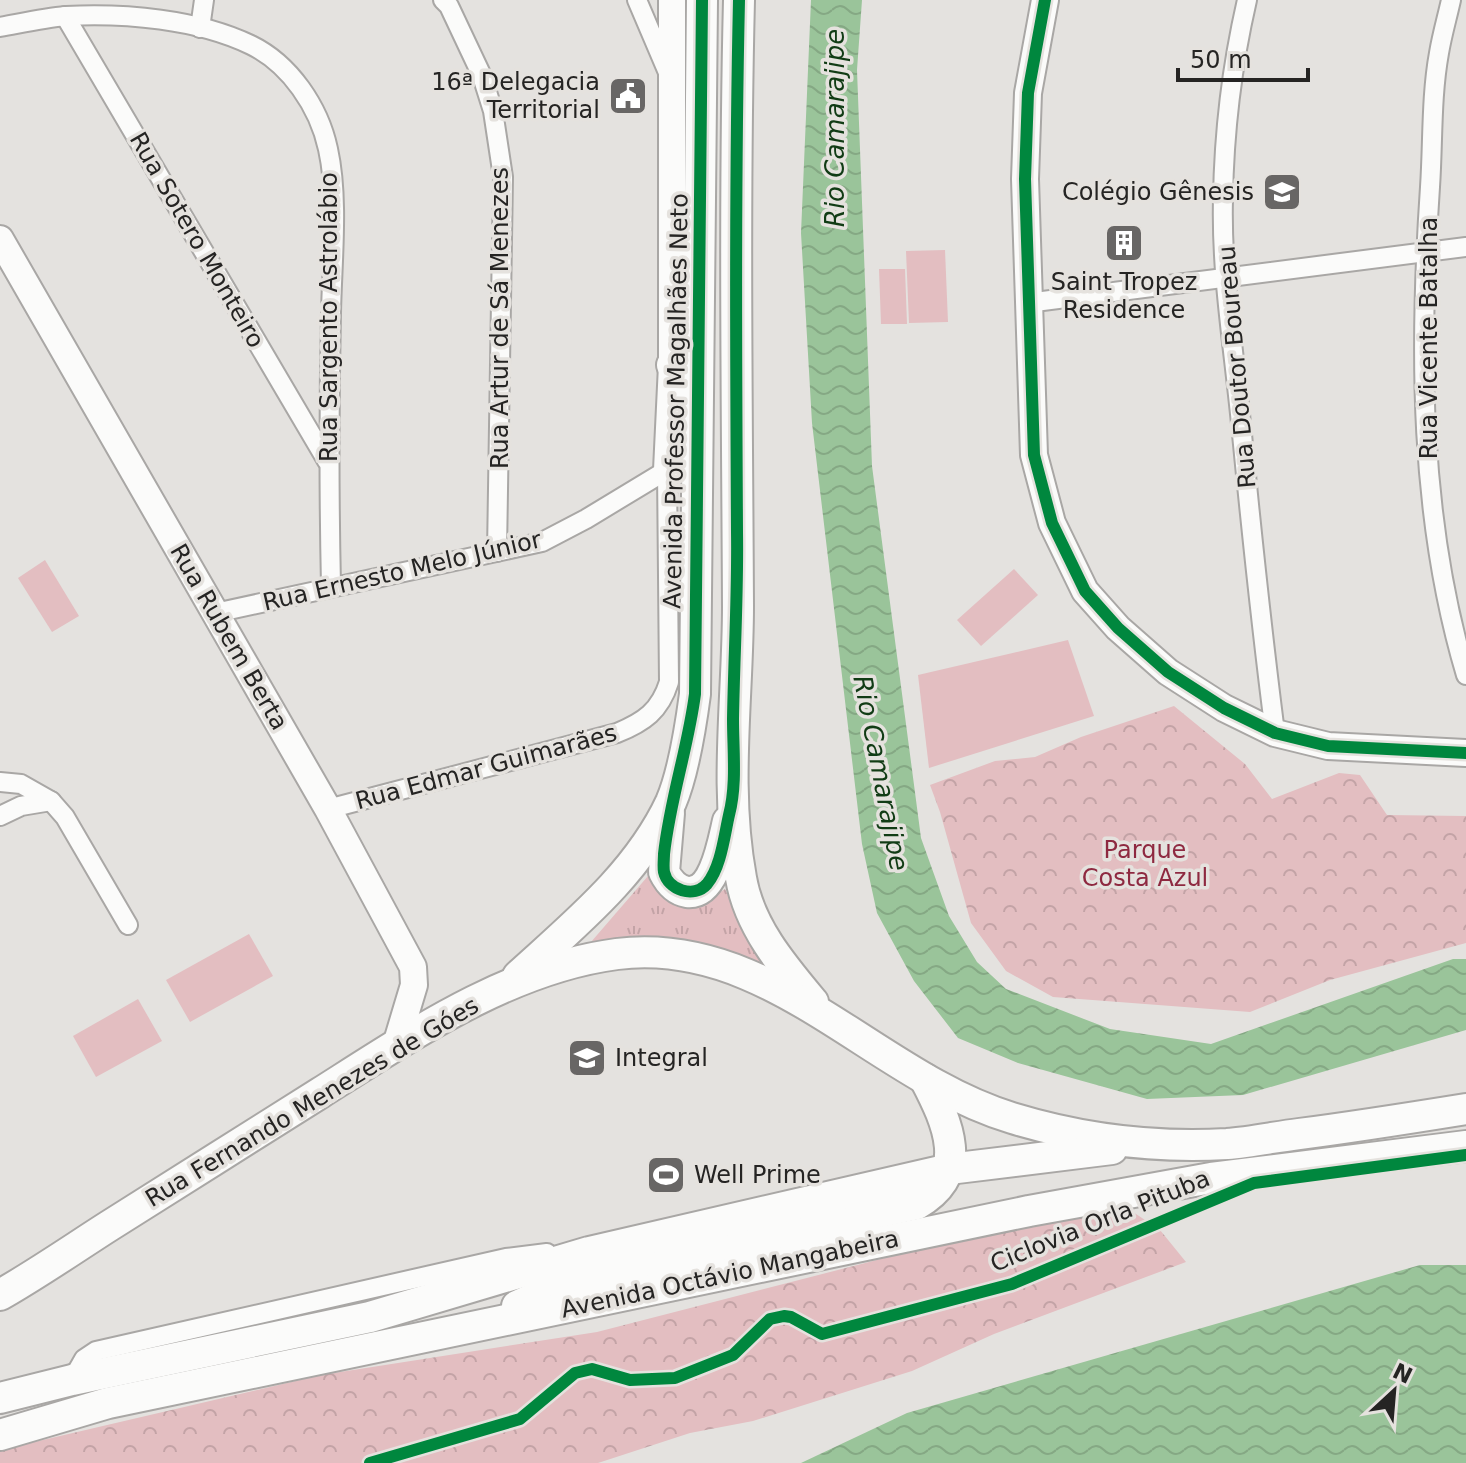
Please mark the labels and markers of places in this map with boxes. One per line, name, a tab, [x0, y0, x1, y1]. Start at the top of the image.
place label: 16ª Delegacia Territorial	[431, 68, 600, 124]
public building icon: 16ª Delegacia Territorial	[607, 75, 649, 117]
school or university icon: Colégio Gênesis	[1261, 171, 1303, 213]
place label: Colégio Gênesis	[1062, 178, 1254, 206]
building icon: Saint Tropez Residence	[1103, 222, 1145, 264]
place label: Saint Tropez Residence	[1051, 268, 1197, 324]
school or university icon: Integral	[566, 1037, 608, 1079]
place label: Integral	[615, 1044, 708, 1072]
sports icon: Well Prime	[645, 1154, 687, 1196]
place label: Well Prime	[694, 1161, 821, 1189]

